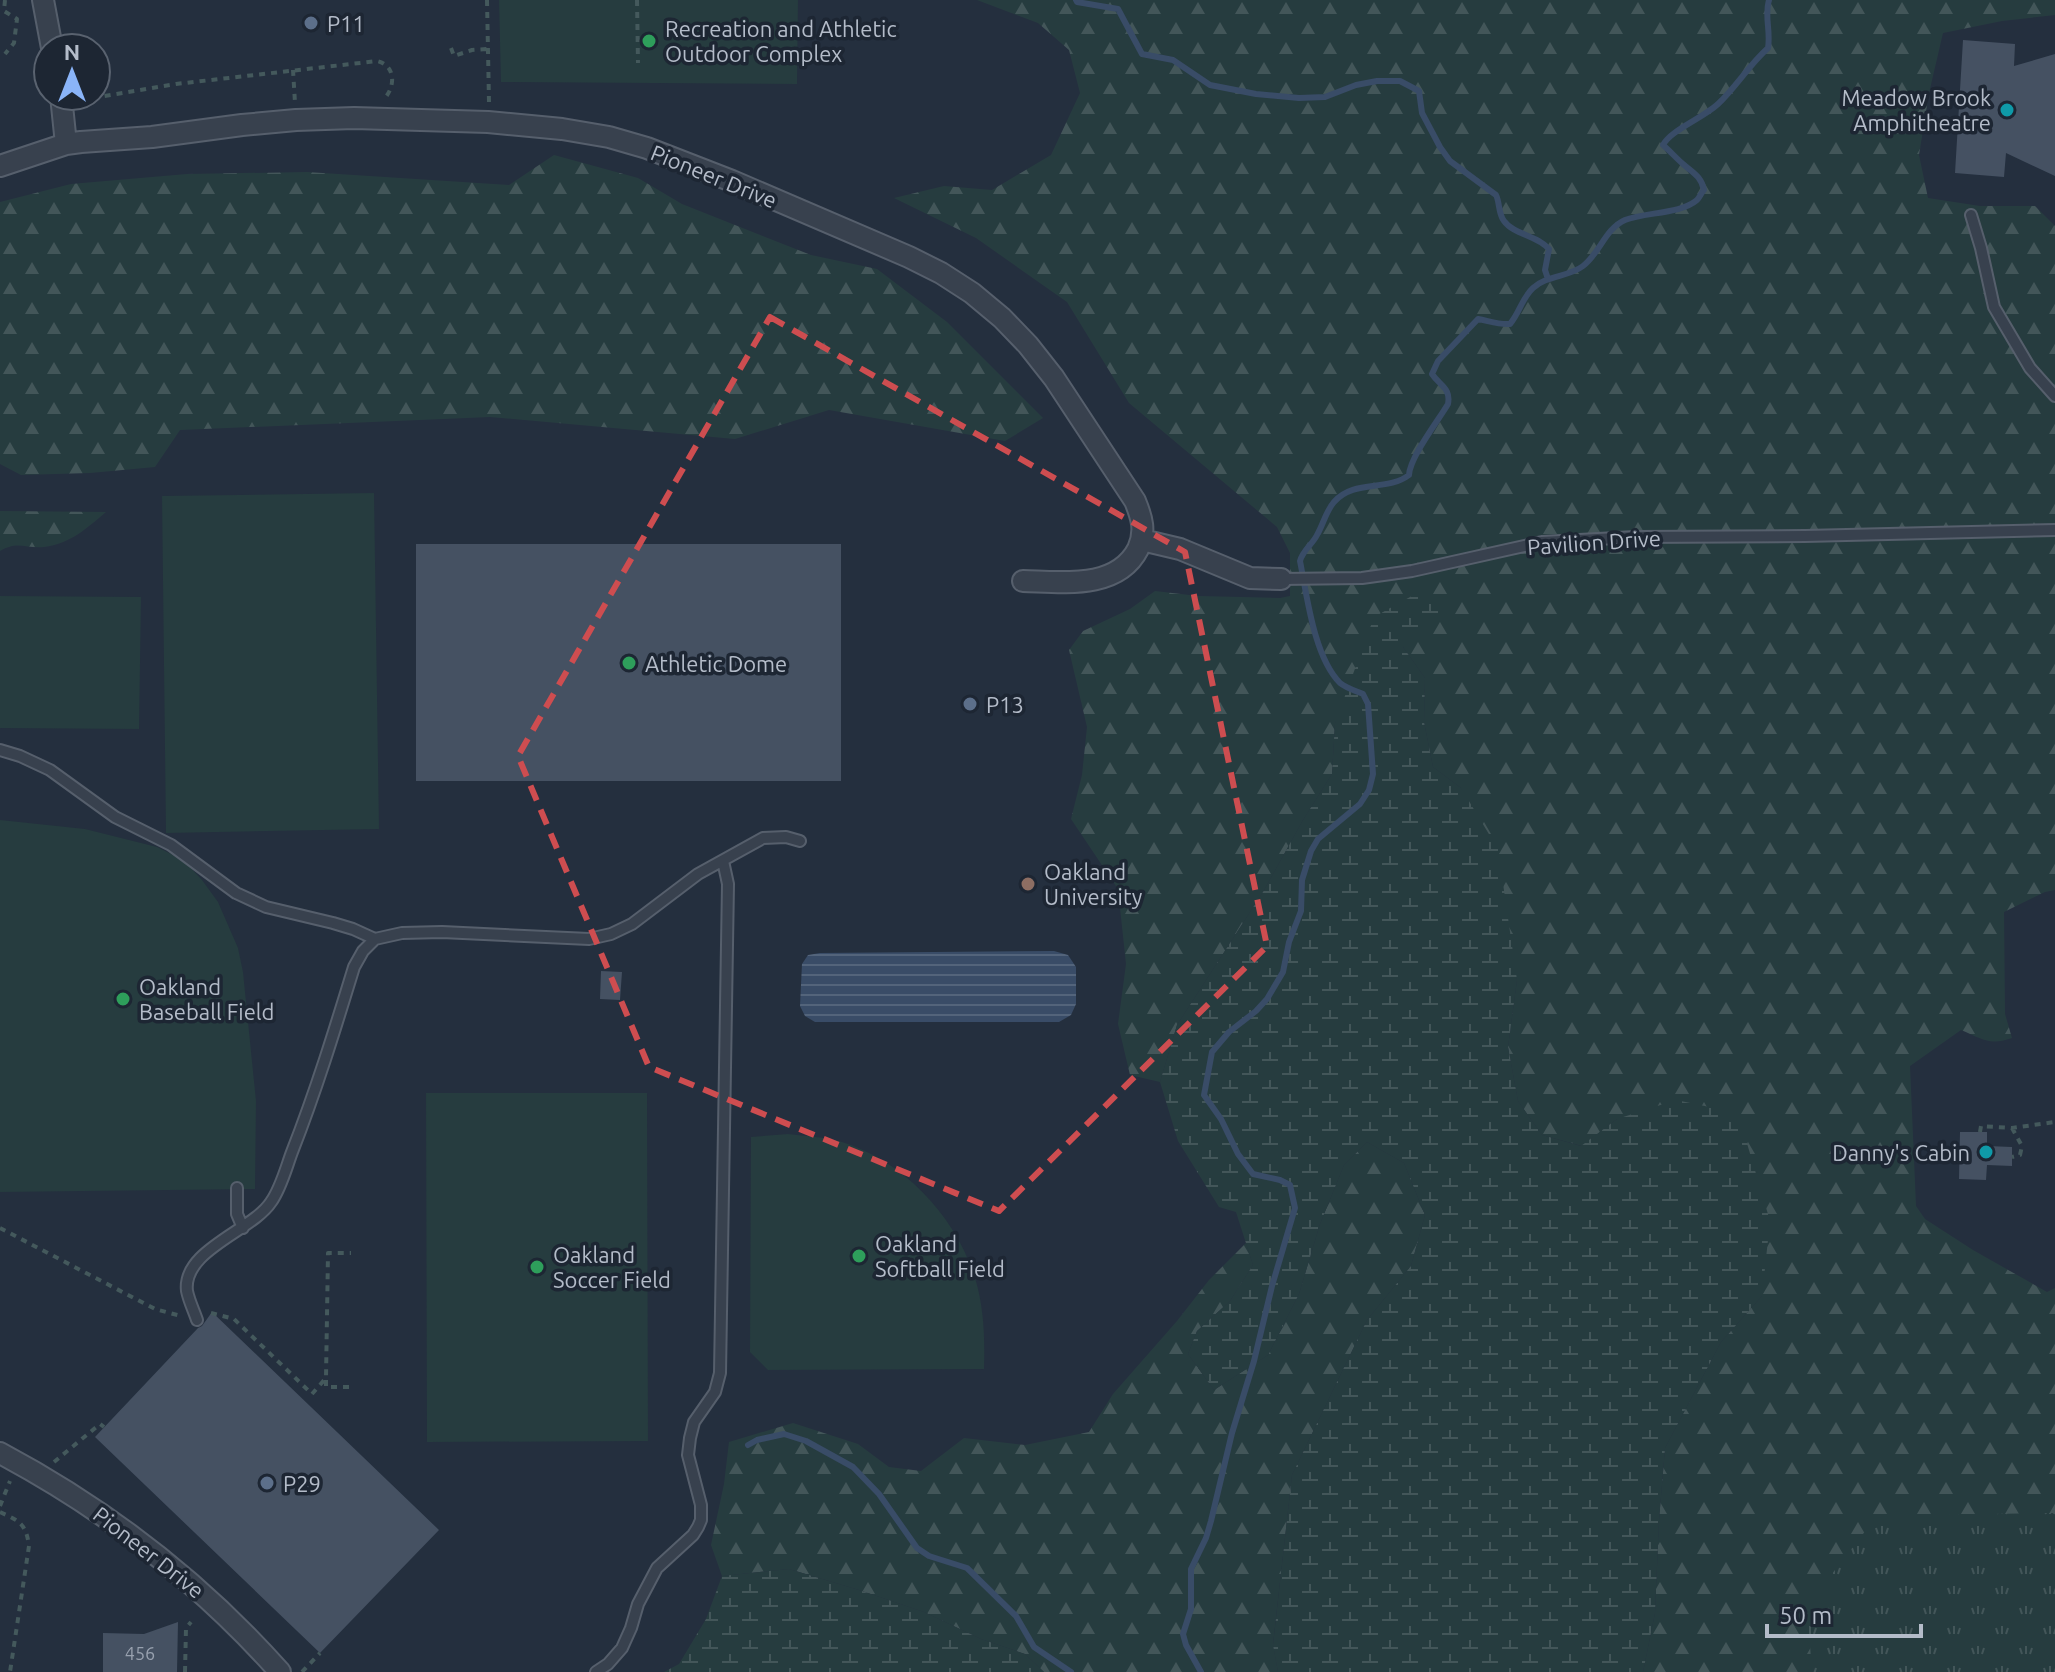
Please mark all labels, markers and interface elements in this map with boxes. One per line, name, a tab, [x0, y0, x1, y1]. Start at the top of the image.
place label: P11	[327, 11, 365, 36]
marker: P11	[302, 14, 320, 32]
place label: Recreation and Athletic Outdoor Complex	[665, 16, 897, 66]
north arrow	[32, 32, 112, 112]
marker: Recreation and Athletic Outdoor Complex	[640, 32, 658, 50]
text: N	[64, 39, 80, 64]
place label: Meadow Brook Amphitheatre	[1841, 85, 1991, 135]
marker: Meadow Brook Amphitheatre	[1998, 101, 2016, 119]
street label: Pioneer Drive	[647, 139, 781, 213]
street label: Pavilion Drive	[1526, 525, 1662, 559]
place label: Athletic Dome	[645, 651, 787, 676]
marker: Athletic Dome	[620, 654, 638, 672]
place label: P13	[986, 692, 1024, 717]
marker: P13	[961, 695, 979, 713]
place label: Oakland University	[1044, 859, 1143, 909]
marker: Oakland University	[1019, 875, 1037, 893]
place label: Oakland Baseball Field	[139, 974, 274, 1024]
marker: Oakland Baseball Field	[114, 990, 132, 1008]
place label: Danny's Cabin	[1832, 1140, 1970, 1165]
marker: Danny's Cabin	[1977, 1143, 1995, 1161]
place label: Oakland Softball Field	[875, 1231, 1005, 1281]
place label: Oakland Soccer Field	[553, 1242, 671, 1292]
marker: Oakland Softball Field	[850, 1247, 868, 1265]
marker: Oakland Soccer Field	[528, 1258, 546, 1276]
place label: P29	[283, 1471, 321, 1496]
marker: P29	[258, 1474, 276, 1492]
street label: Pioneer Drive	[89, 1501, 209, 1603]
scale bar	[1767, 1588, 1921, 1638]
text: 50 m	[1779, 1602, 1832, 1629]
house number: 456	[125, 1643, 155, 1663]

